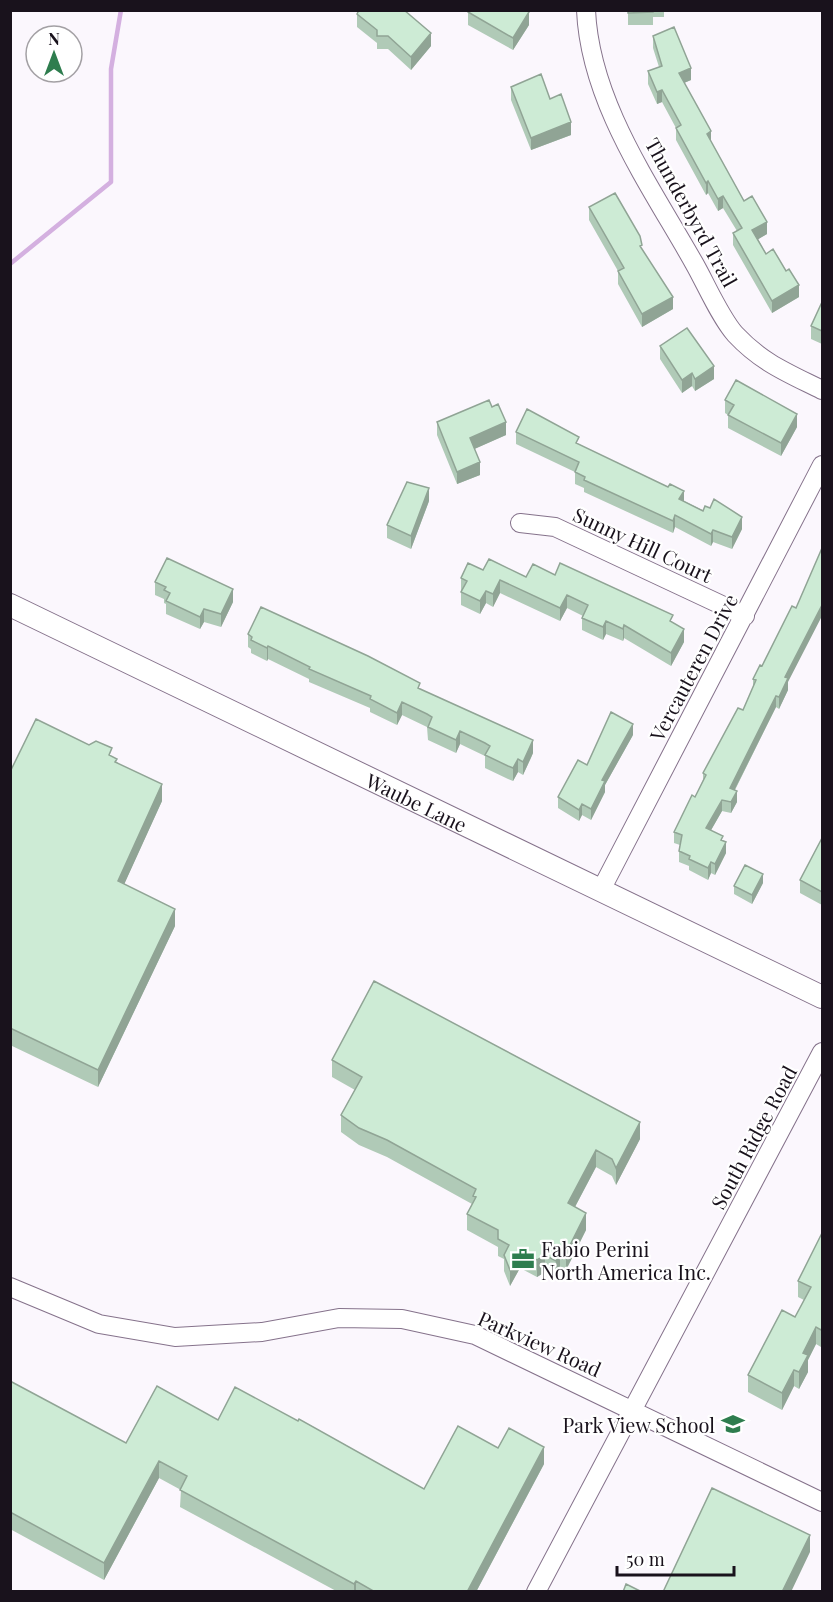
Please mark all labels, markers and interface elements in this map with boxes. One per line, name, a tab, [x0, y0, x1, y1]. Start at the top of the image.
north arrow	[24, 24, 84, 84]
text: N	[48, 28, 60, 49]
street label: Thunderbyrd Trail	[640, 133, 744, 292]
street label: Sunny Hill Court	[569, 500, 718, 588]
street label: Vercauteren Drive	[642, 589, 743, 746]
street label: Waube Lane	[361, 765, 472, 837]
street label: South Ridge Road	[704, 1060, 802, 1213]
place label: Fabio Perini North America Inc.	[541, 1235, 711, 1285]
office icon: Fabio Perini North America Inc.	[510, 1246, 536, 1272]
street label: Parkview Road	[474, 1304, 606, 1382]
place label: Park View School	[562, 1411, 715, 1438]
school or university icon: Park View School	[720, 1411, 746, 1437]
scale bar	[617, 1539, 734, 1577]
text: 50 m	[626, 1547, 665, 1571]

